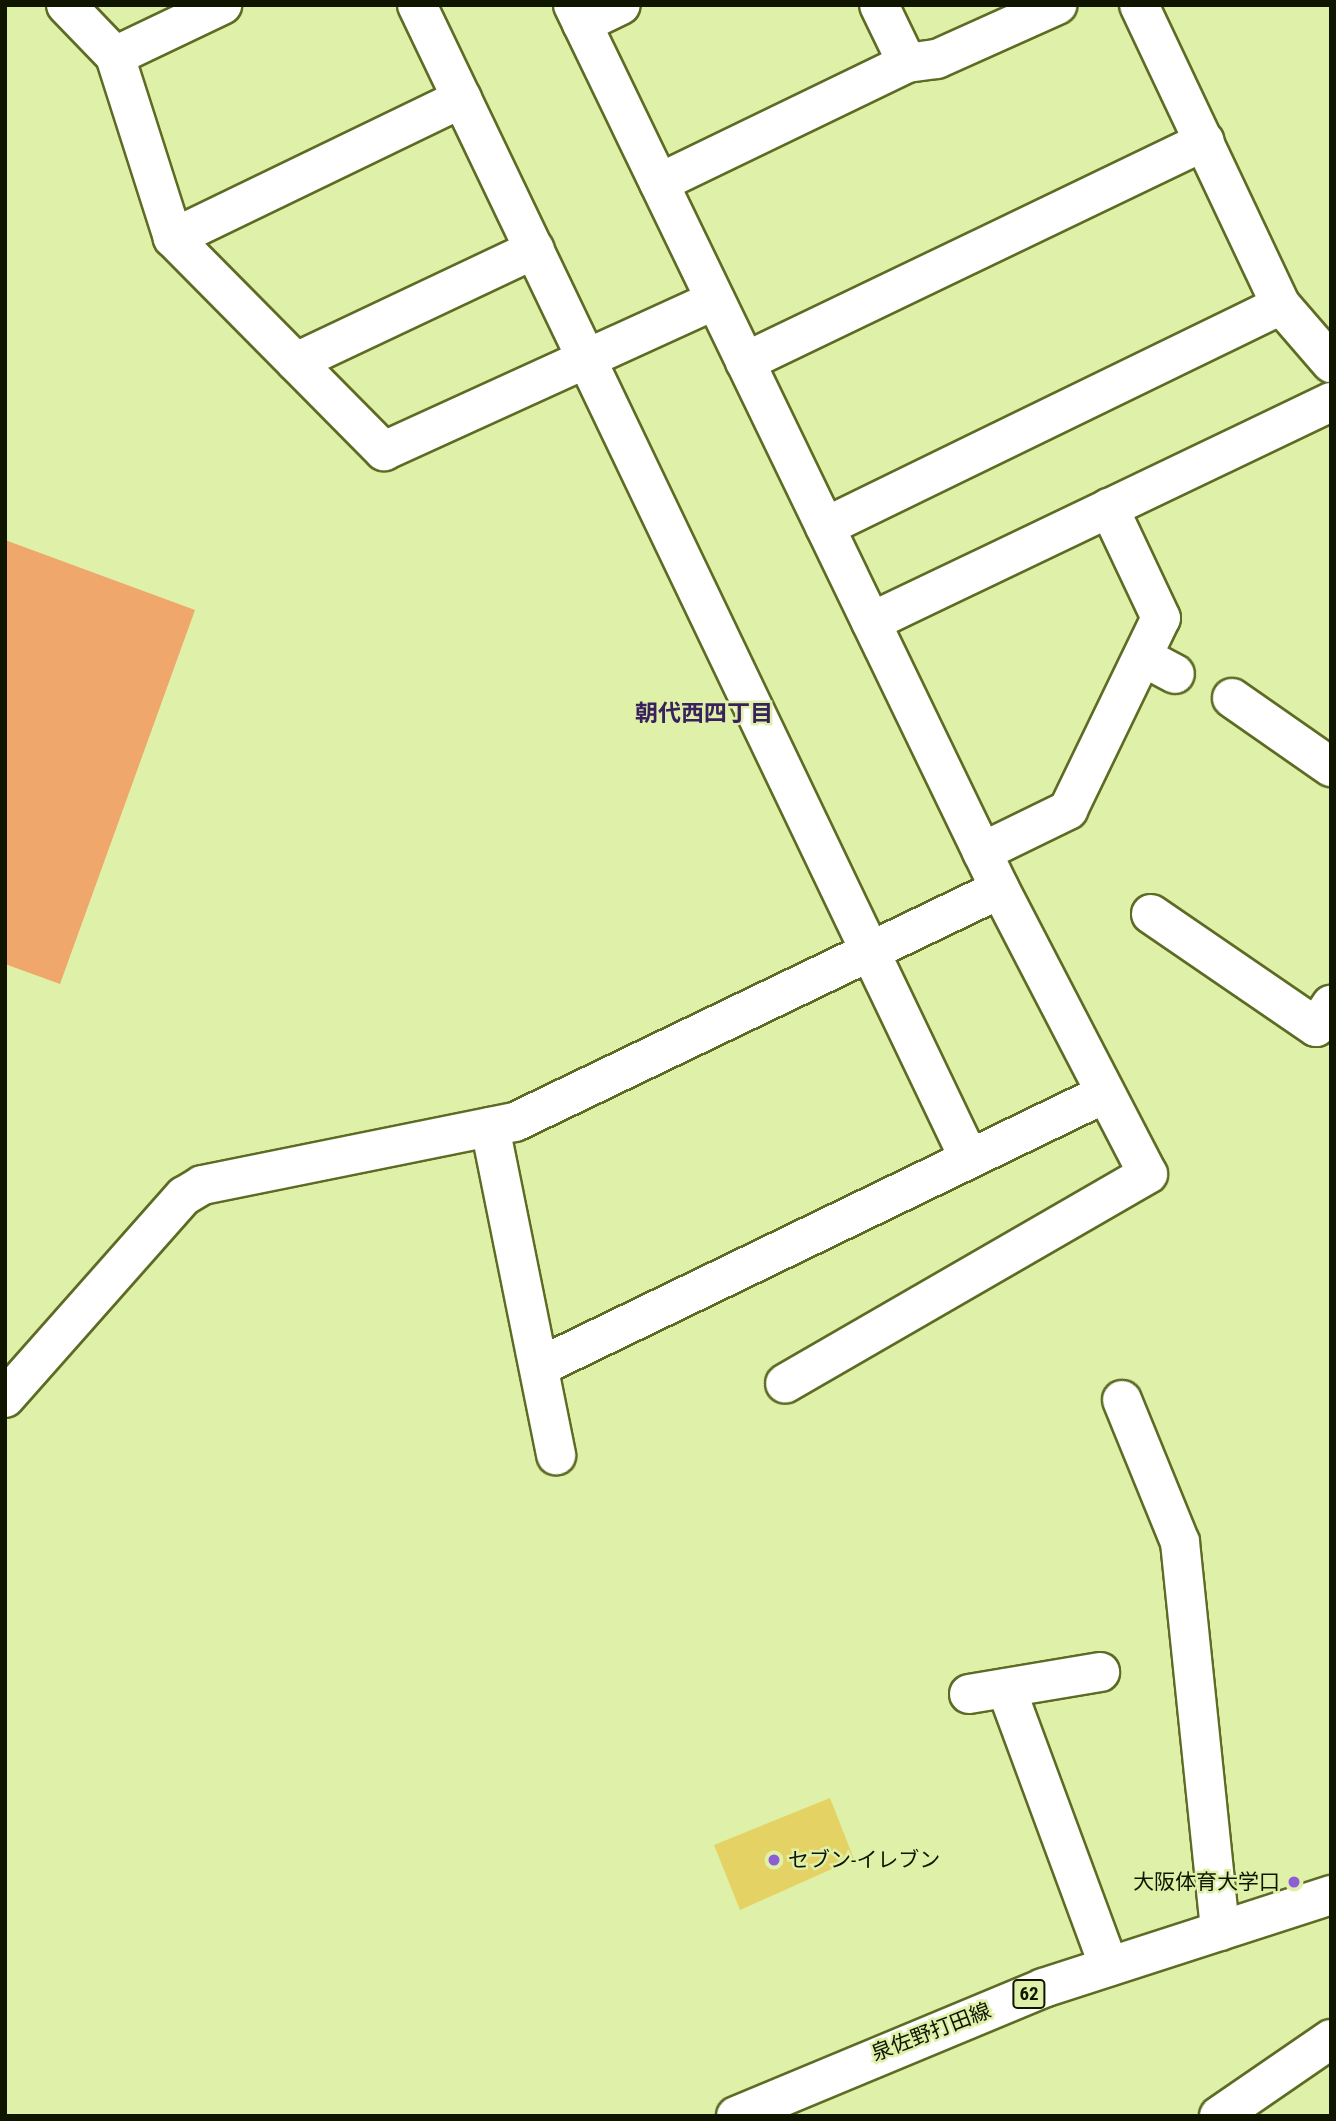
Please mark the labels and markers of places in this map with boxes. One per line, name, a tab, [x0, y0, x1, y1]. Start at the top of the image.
place label: セブン-イレブン	[788, 1847, 940, 1873]
marker: セブン-イレブン	[766, 1852, 782, 1868]
place label: 大阪体育大学口	[1133, 1869, 1280, 1895]
marker: 大阪体育大学口	[1286, 1874, 1302, 1890]

